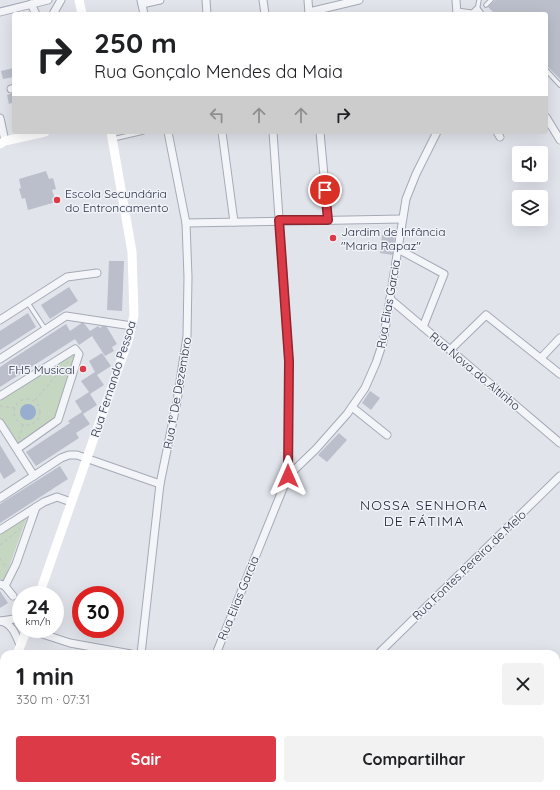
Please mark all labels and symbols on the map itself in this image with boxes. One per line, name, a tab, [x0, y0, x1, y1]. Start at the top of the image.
pin	[308, 173, 342, 207]
place label: Escola Secundária do Entroncamento	[65, 186, 169, 215]
marker: Escola Secundária do Entroncamento	[52, 195, 62, 205]
place label: Jardim de Infância "Maria Rapaz"	[341, 224, 445, 253]
marker: Jardim de Infância "Maria Rapaz"	[328, 233, 338, 243]
street label: Rua Elias Garcia	[373, 258, 403, 350]
street label: Rua Fernando Pessoa	[87, 319, 139, 439]
street label: Rua Nova do Altinho	[427, 329, 523, 413]
street label: Rua 1º De Dezembro	[160, 336, 194, 450]
place label: FH5 Musical	[9, 362, 75, 377]
marker: FH5 Musical	[78, 364, 88, 374]
position arrow	[267, 455, 309, 497]
district label: NOSSA SENHORA DE FÁTIMA	[360, 496, 488, 530]
street label: Rua Fontes Pereira de Melo	[409, 507, 529, 623]
street label: Rua Elias Garcia	[214, 554, 262, 642]
speed limit sign: 30	[72, 586, 124, 638]

